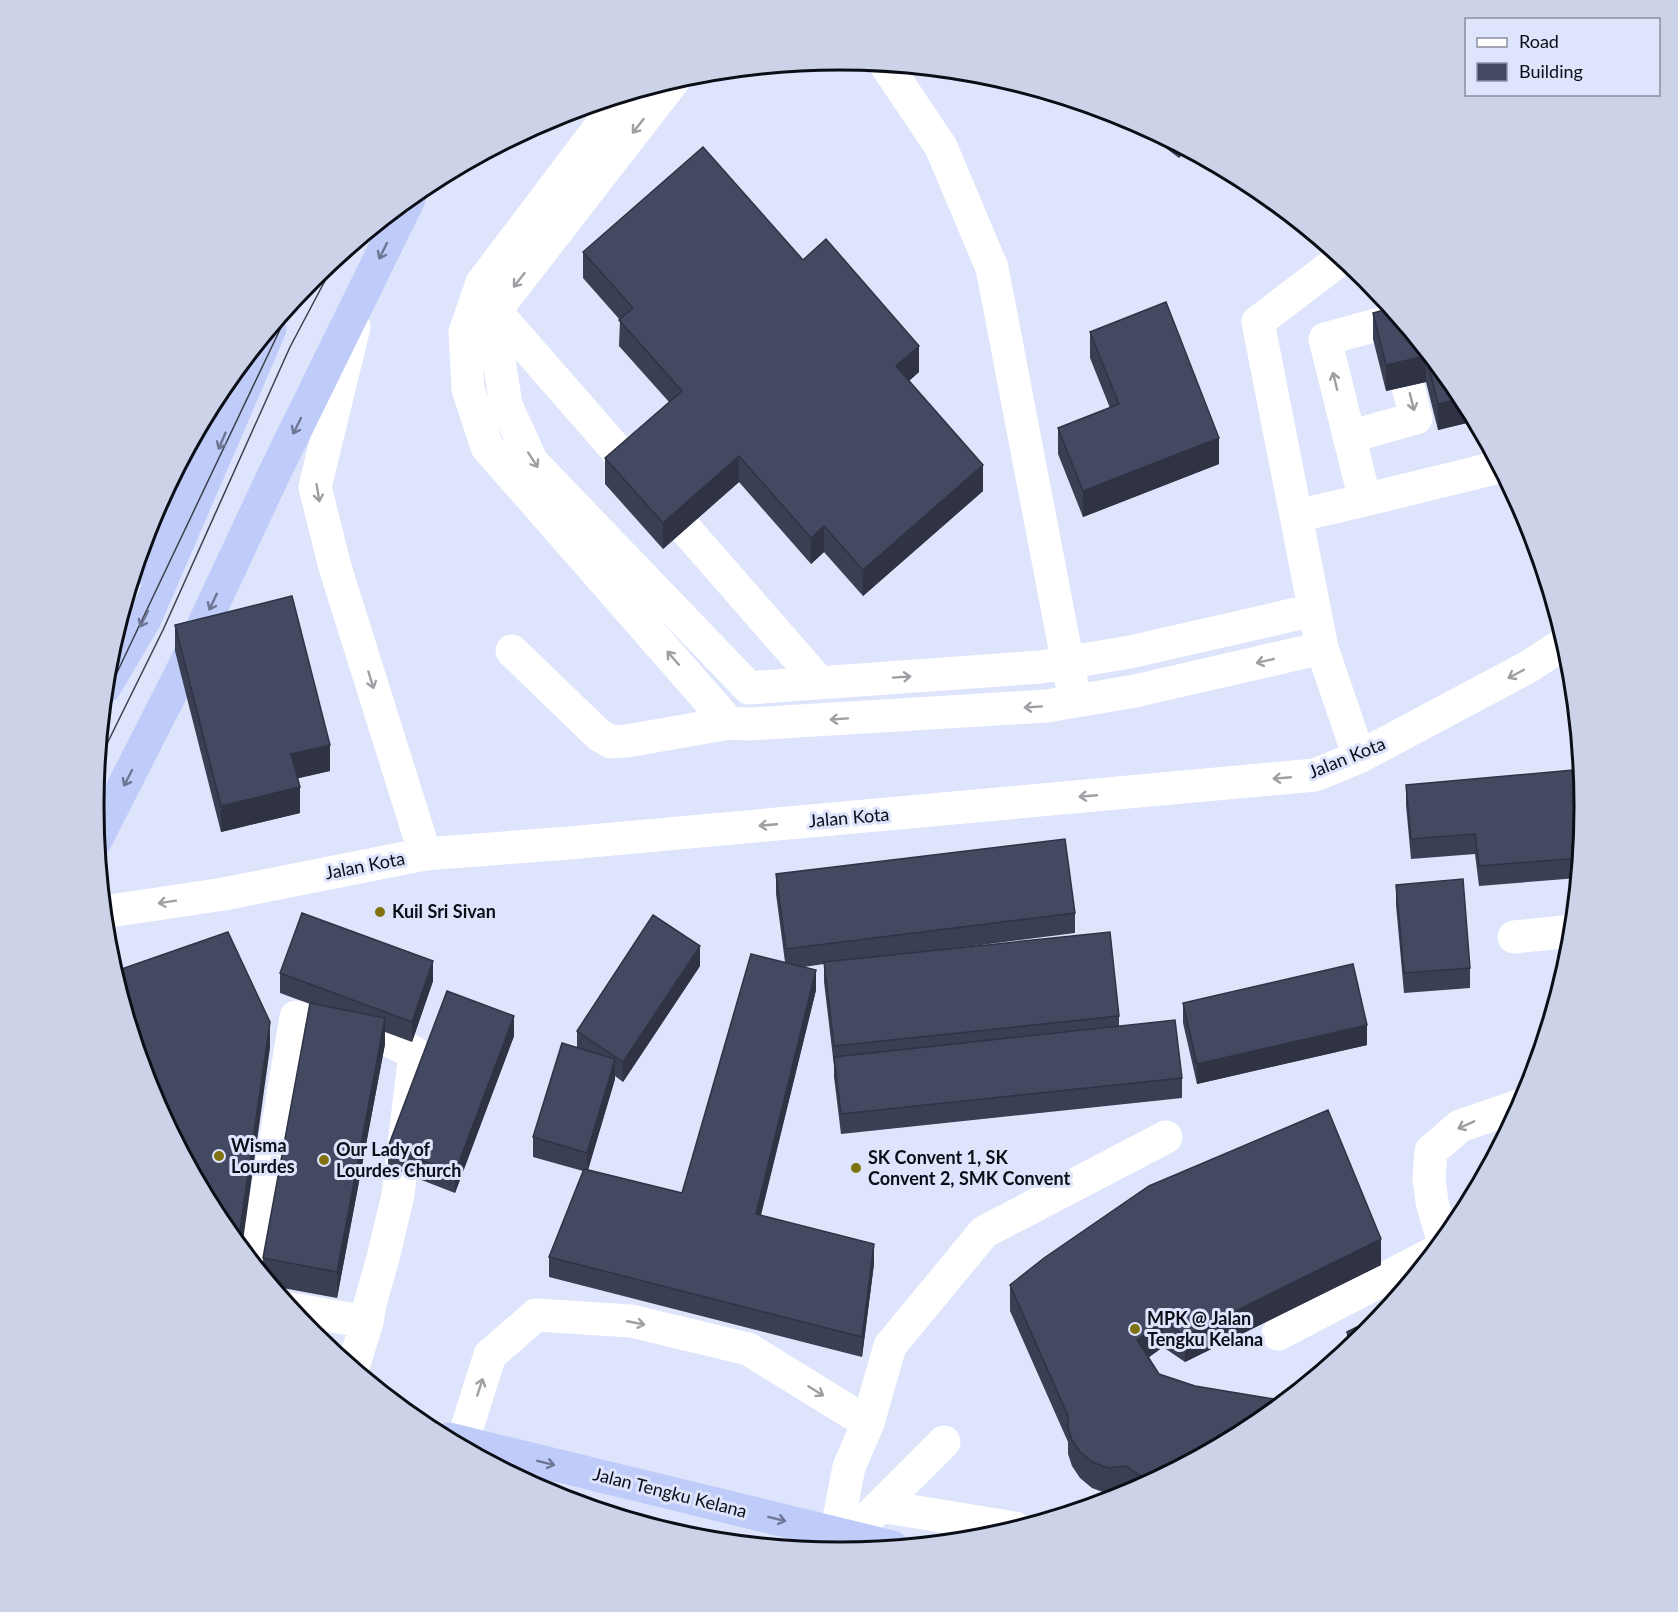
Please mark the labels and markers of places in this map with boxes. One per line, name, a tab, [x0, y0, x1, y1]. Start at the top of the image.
place label: Kuil Sri Sivan	[392, 900, 496, 922]
marker: Kuil Sri Sivan	[373, 905, 387, 919]
place label: Wisma Lourdes	[231, 1134, 295, 1177]
place label: Our Lady of Lourdes Church	[336, 1138, 461, 1181]
place label: SK Convent 1, SK Convent 2, SMK Convent	[868, 1146, 1070, 1189]
marker: Wisma Lourdes	[212, 1149, 226, 1163]
marker: Our Lady of Lourdes Church	[317, 1153, 331, 1167]
marker: SK Convent 1, SK Convent 2, SMK Convent	[849, 1161, 863, 1175]
place label: MPK @ Jalan Tengku Kelana	[1147, 1307, 1263, 1350]
marker: MPK @ Jalan Tengku Kelana	[1128, 1322, 1142, 1336]

